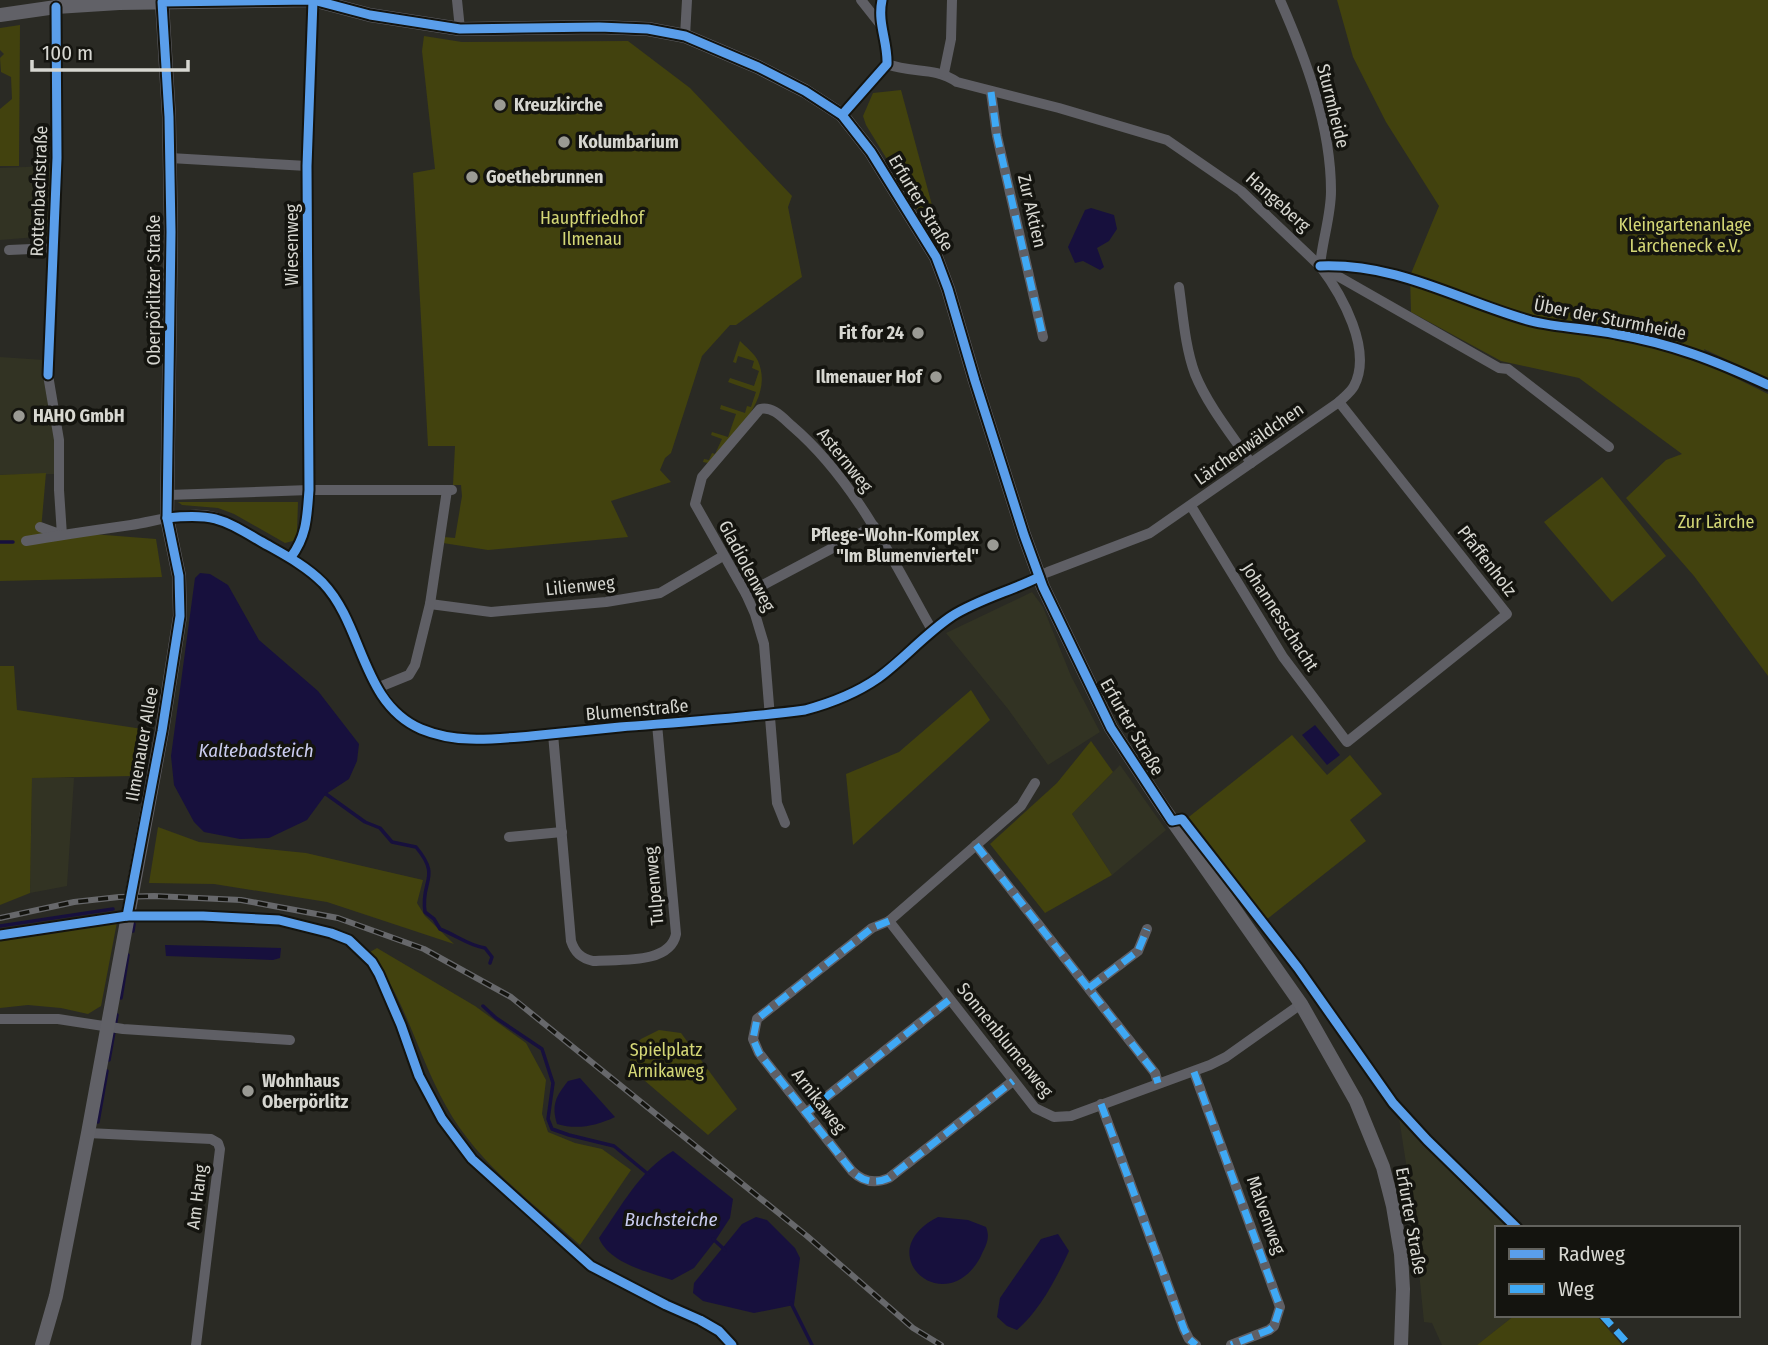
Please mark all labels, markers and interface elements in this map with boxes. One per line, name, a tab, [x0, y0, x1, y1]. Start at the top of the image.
scale bar	[32, 28, 187, 72]
text: 100 m	[42, 40, 93, 66]
street label: Sturmheide	[1312, 62, 1354, 150]
place label: Kreuzkirche	[514, 94, 603, 116]
marker: Kreuzkirche	[492, 97, 508, 113]
street label: Rottenbachstraße	[26, 125, 52, 257]
place label: Kolumbarium	[578, 131, 679, 153]
marker: Kolumbarium	[556, 134, 572, 150]
street label: Erfurter Straße	[884, 151, 958, 255]
place label: Goethebrunnen	[486, 166, 603, 188]
street label: Hangeberg	[1241, 167, 1315, 237]
marker: Goethebrunnen	[464, 169, 480, 185]
street label: Zur Aktien	[1013, 172, 1051, 250]
street label: Wiesenweg	[281, 203, 303, 286]
park label: Hauptfriedhof Ilmenau	[540, 207, 645, 250]
street label: Oberpörlitzer Straße	[143, 214, 165, 365]
park label: Kleingartenanlage Lärcheneck e.V.	[1619, 214, 1752, 257]
street label: Über der Sturmheide	[1532, 293, 1688, 345]
place label: Fit for 24	[839, 322, 904, 344]
marker: Fit for 24	[910, 325, 926, 341]
place label: Ilmenauer Hof	[816, 366, 924, 388]
marker: Ilmenauer Hof	[928, 369, 944, 385]
street label: Lärchenwäldchen	[1190, 398, 1308, 490]
place label: HAHO GmbH	[33, 405, 125, 427]
marker: HAHO GmbH	[11, 408, 27, 424]
street label: Asternweg	[812, 423, 878, 497]
park label: Zur Lärche	[1678, 511, 1754, 533]
street label: Gladiolenweg	[714, 517, 780, 616]
street label: Pfaffenholz	[1453, 521, 1521, 601]
place label: Pflege-Wohn-Komplex "Im Blumenviertel"	[811, 524, 980, 567]
marker: Pflege-Wohn-Komplex "Im Blumenviertel"	[985, 537, 1001, 553]
street label: Johannesschacht	[1237, 559, 1323, 675]
street label: Lilienweg	[544, 571, 616, 601]
street label: Erfurter Straße	[1095, 674, 1169, 780]
street label: Ilmenauer Allee	[121, 685, 163, 803]
street label: Blumenstraße	[585, 695, 689, 725]
water label: Kaltebadsteich	[198, 739, 314, 762]
street label: Tulpenweg	[640, 845, 668, 926]
street label: Sonnenblumenweg	[952, 978, 1058, 1102]
park label: Spielplatz Arnikaweg	[628, 1039, 704, 1082]
street label: Arnikaweg	[787, 1064, 851, 1138]
place label: Wohnhaus Oberpörlitz	[262, 1070, 349, 1113]
marker: Wohnhaus Oberpörlitz	[240, 1083, 256, 1099]
street label: Am Hang	[182, 1163, 212, 1231]
street label: Erfurter Straße	[1391, 1166, 1431, 1277]
street label: Malvenweg	[1242, 1173, 1290, 1258]
water label: Buchsteiche	[624, 1208, 718, 1231]
legend	[1495, 1226, 1740, 1317]
text: Radweg	[1558, 1241, 1625, 1267]
text: Weg	[1558, 1276, 1594, 1302]

